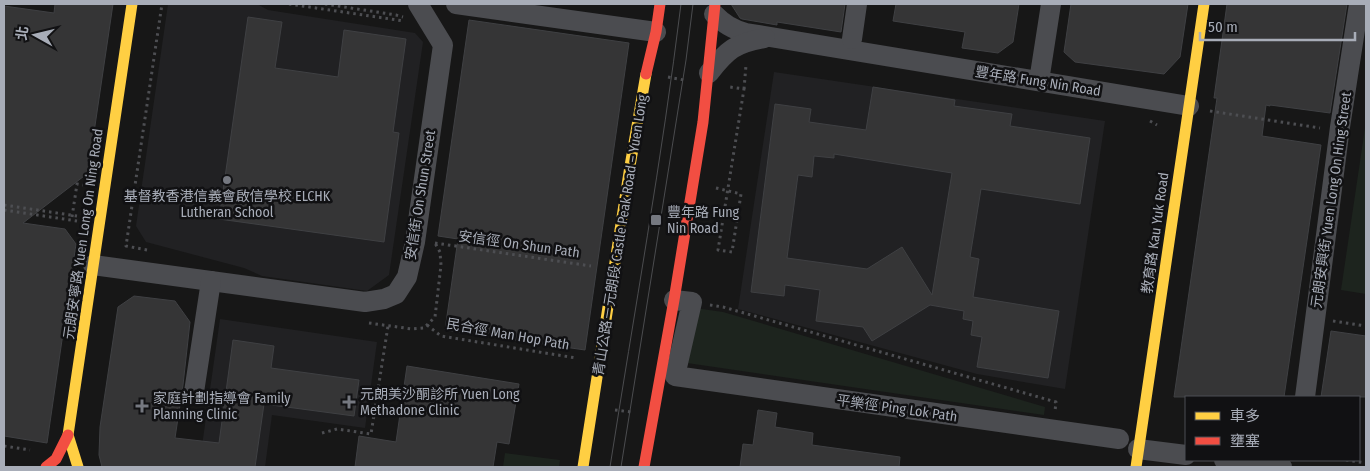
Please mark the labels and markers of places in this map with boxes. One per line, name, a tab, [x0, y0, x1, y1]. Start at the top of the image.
marker: 基督教香港信義會啟信學校 ELCHK Lutheran School	[221, 174, 233, 186]
place label: 基督教香港信義會啟信學校 ELCHK Lutheran School	[124, 188, 331, 221]
place label: 豐年路 Fung Nin Road	[667, 204, 740, 237]
marker: 豐年路 Fung Nin Road	[649, 213, 663, 227]
place label: 元朗美沙酮診所 Yuen Long Methadone Clinic	[360, 386, 520, 419]
place label: 家庭計劃指導會 Family Planning Clinic	[153, 390, 291, 423]
marker: 元朗美沙酮診所 Yuen Long Methadone Clinic	[342, 395, 356, 409]
marker: 家庭計劃指導會 Family Planning Clinic	[135, 399, 149, 413]

